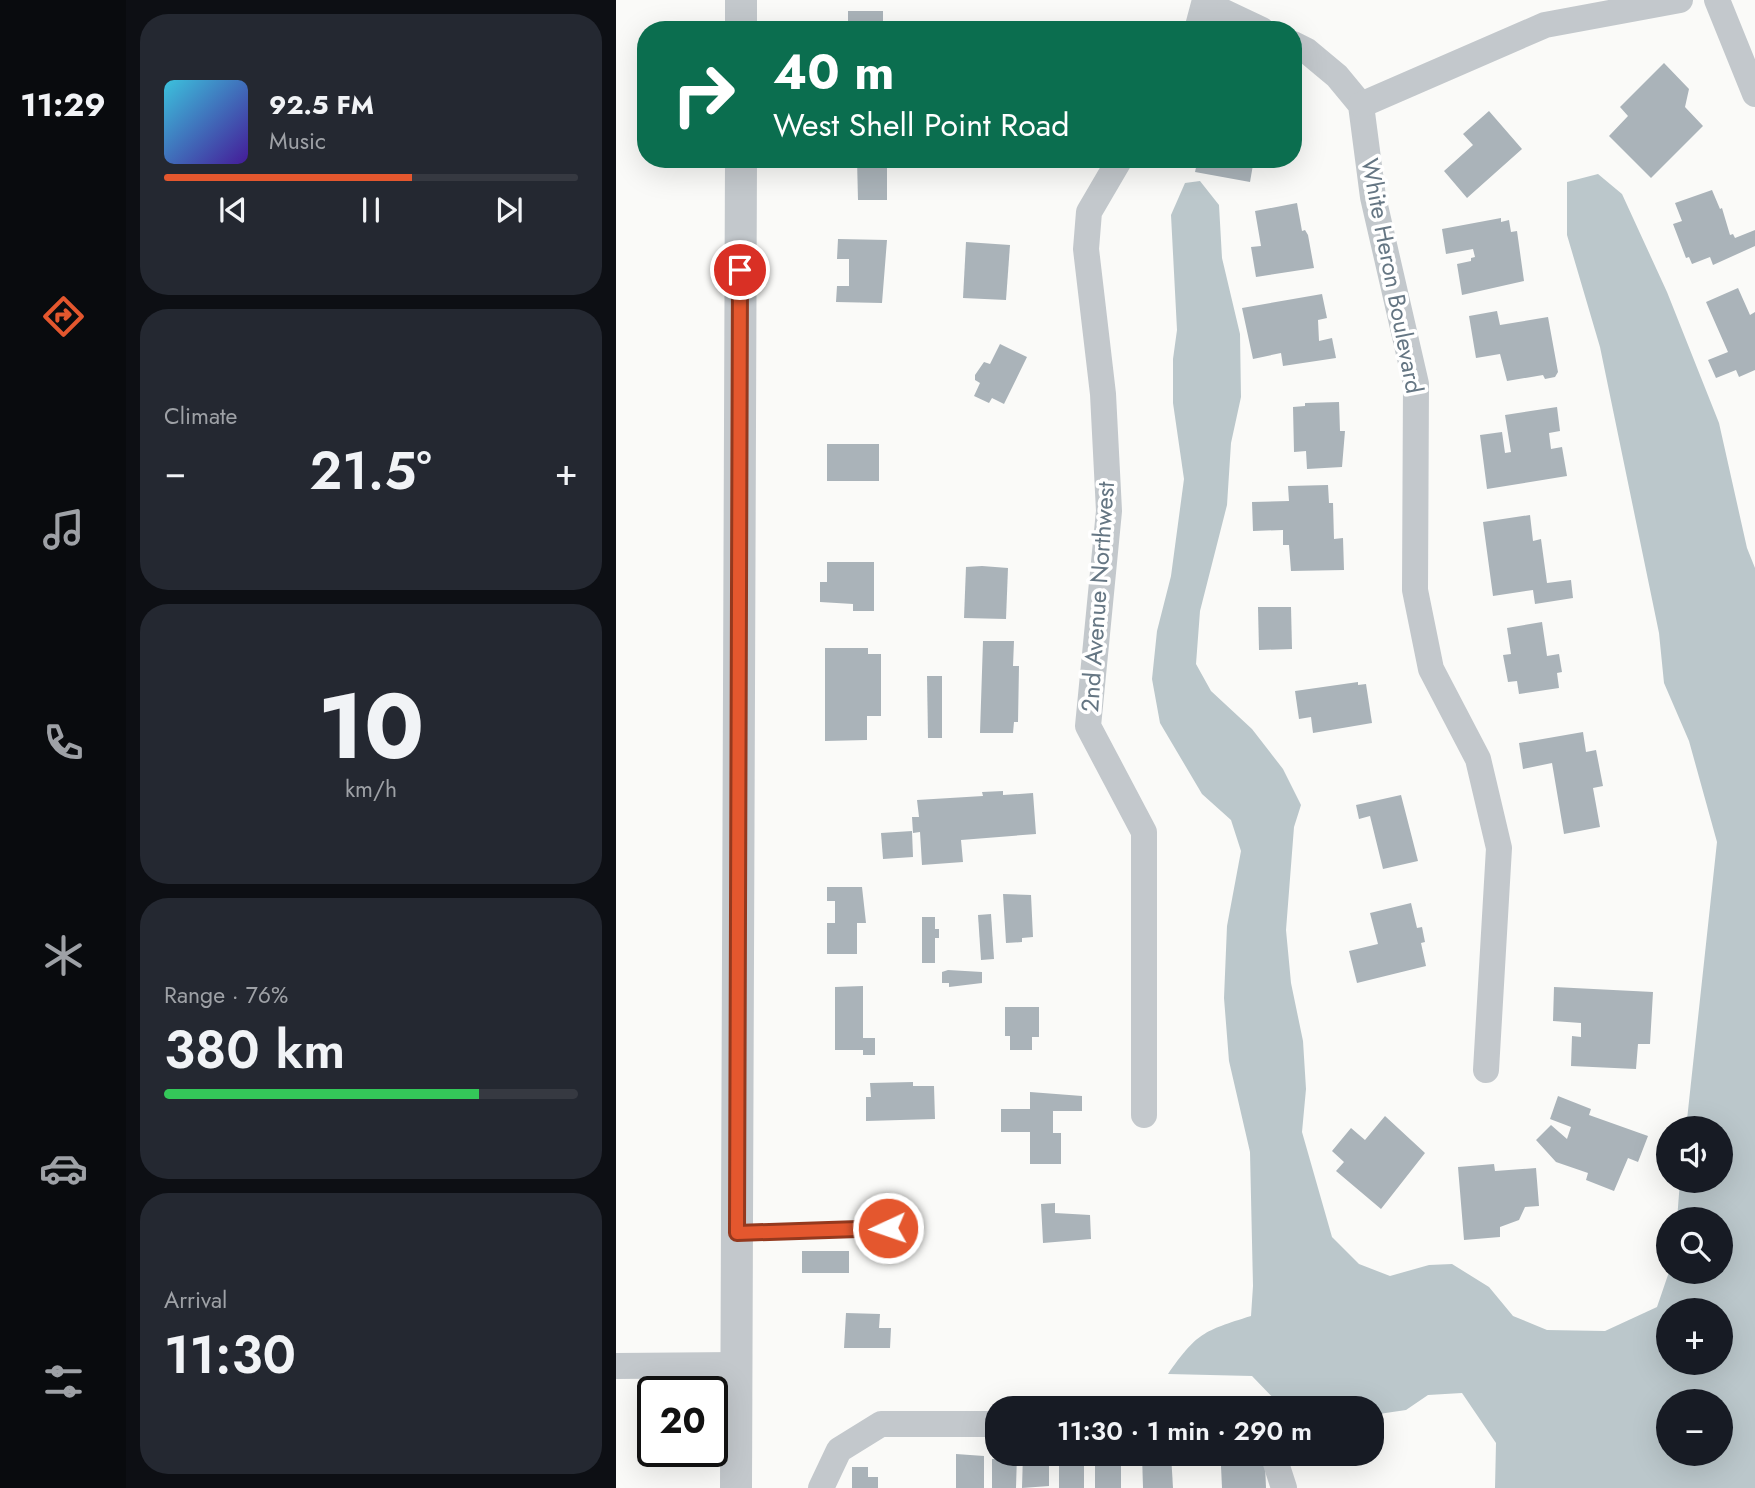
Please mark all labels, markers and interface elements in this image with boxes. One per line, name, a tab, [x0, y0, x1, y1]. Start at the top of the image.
text: 40 m	[773, 37, 895, 107]
icon: right	[658, 49, 749, 140]
text: 11:29	[20, 82, 106, 128]
text: 92.5 FM	[269, 86, 374, 124]
text: West Shell Point Road	[773, 102, 1069, 148]
text: Music	[269, 124, 326, 158]
street label: White Heron Boulevard	[1353, 155, 1432, 396]
icon: previous	[214, 191, 252, 229]
icon: pause	[352, 191, 390, 229]
icon: next	[490, 191, 528, 229]
pin	[710, 240, 770, 300]
icon: arrive	[721, 251, 759, 289]
icon: directions	[39, 292, 88, 341]
text: Climate	[164, 399, 237, 433]
text: 21.5°	[310, 433, 432, 509]
text: −	[164, 444, 186, 499]
text: +	[555, 444, 578, 499]
street label: 2nd Avenue Northwest	[1072, 480, 1123, 713]
icon: music	[39, 505, 88, 554]
text: 10	[318, 661, 424, 792]
icon: phone	[39, 718, 88, 767]
text: km/h	[345, 772, 397, 806]
icon: climate	[39, 931, 88, 980]
text: Range · 76%	[164, 978, 288, 1012]
text: 380 km	[164, 1012, 345, 1088]
map controls	[1656, 1116, 1733, 1466]
button: sound	[1656, 1116, 1733, 1193]
icon: car	[39, 1144, 88, 1193]
position arrow	[851, 1191, 925, 1265]
button: search	[1656, 1207, 1733, 1284]
text: Arrival	[164, 1283, 227, 1317]
button: +	[1656, 1298, 1733, 1375]
text: 11:30	[164, 1317, 296, 1393]
icon: filters	[39, 1357, 88, 1406]
speed limit sign: 20	[637, 1376, 728, 1467]
button: −	[1656, 1389, 1733, 1466]
text: 11:30 · 1 min · 290 m	[1057, 1412, 1312, 1450]

